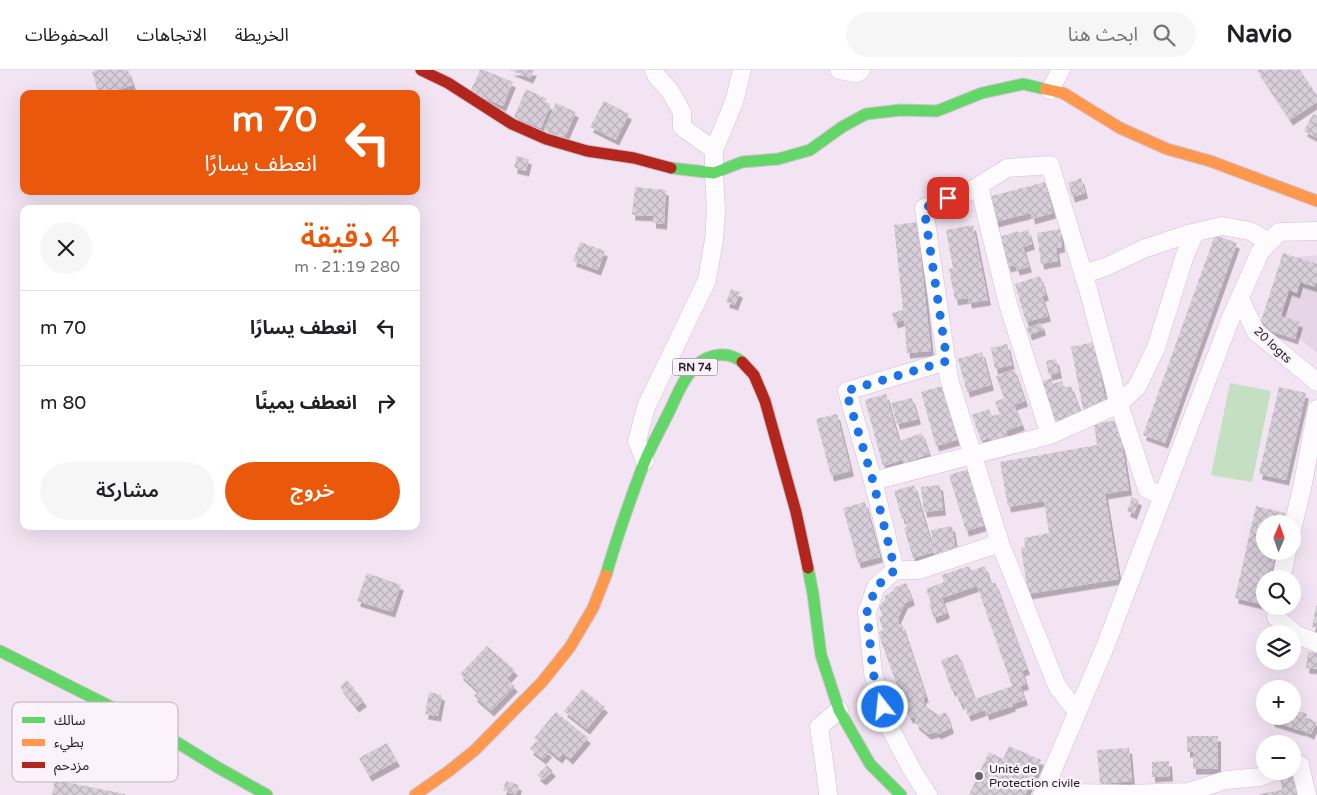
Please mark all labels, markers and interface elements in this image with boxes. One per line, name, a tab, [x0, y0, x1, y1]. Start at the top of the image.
search box	[846, 12, 1196, 57]
text: Navio	[1226, 20, 1292, 49]
icon: search	[1150, 21, 1178, 49]
text: المحفوظات	[25, 24, 109, 46]
text: الاتجاهات	[137, 24, 207, 46]
text: الخريطة	[235, 24, 289, 46]
text: ابحث هنا	[1068, 24, 1138, 46]
text: 70 m	[232, 99, 317, 141]
icon: left	[335, 110, 400, 175]
text: انعطف يسارًا	[204, 151, 317, 177]
pin	[927, 177, 969, 219]
icon: arrive	[934, 184, 962, 212]
text: 4 دقيقة	[301, 219, 400, 256]
button: close	[40, 222, 92, 274]
text: 280 m · 21:19	[294, 257, 400, 277]
icon: left	[372, 314, 400, 342]
text: 70 m	[40, 317, 86, 339]
text: انعطف يسارًا	[250, 317, 357, 339]
street label: 20 logts	[1251, 324, 1295, 366]
road number: RN 74	[672, 358, 718, 376]
icon: right	[372, 389, 400, 417]
text: 80 m	[40, 392, 86, 414]
text: انعطف يمينًا	[255, 392, 357, 414]
button: مشاركة	[40, 462, 215, 520]
button: خروج	[225, 462, 400, 520]
north arrow	[1256, 515, 1301, 560]
map controls	[1256, 515, 1301, 780]
button: search	[1256, 570, 1301, 615]
button: layers	[1256, 625, 1301, 670]
position arrow	[856, 680, 908, 732]
button: +	[1256, 680, 1301, 725]
legend	[12, 702, 178, 782]
text: سالك	[54, 712, 86, 729]
text: بطيء	[54, 734, 84, 753]
button: −	[1256, 735, 1301, 780]
text: مزدحم	[54, 757, 89, 776]
place label: Unité de Protection civile	[989, 762, 1080, 790]
marker: Unité de Protection civile	[973, 770, 985, 782]

